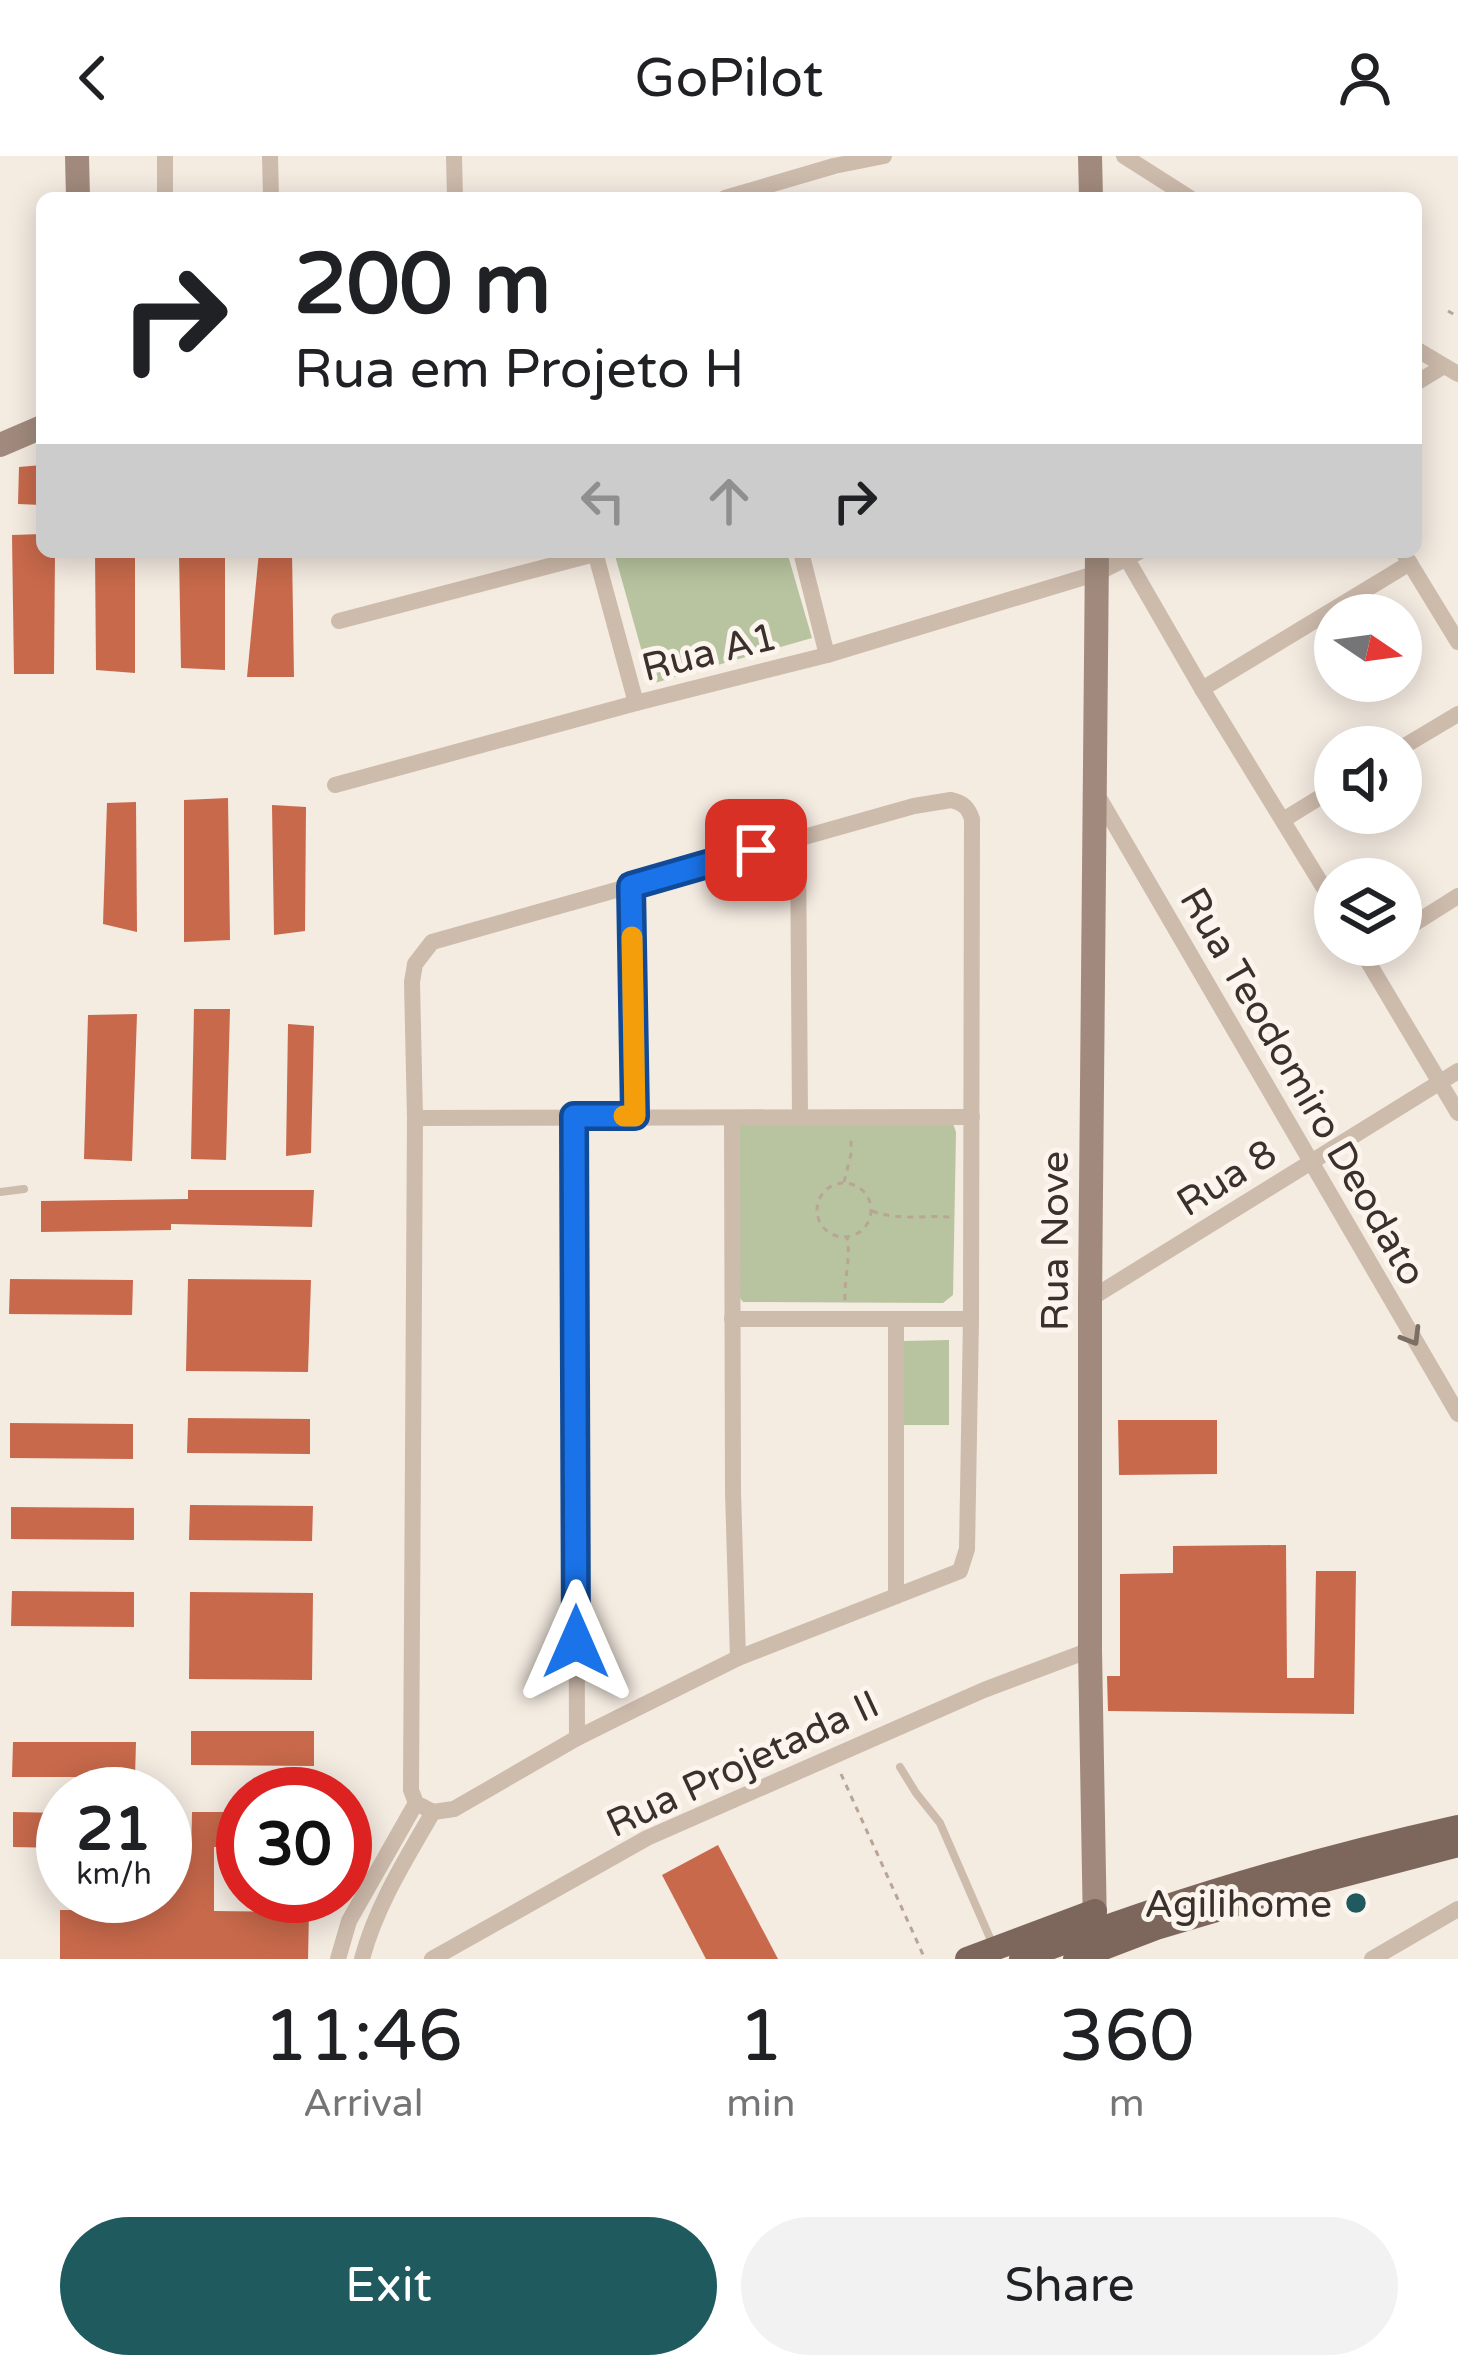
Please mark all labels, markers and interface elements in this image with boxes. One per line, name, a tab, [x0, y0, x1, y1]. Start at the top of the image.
icon: back	[60, 45, 126, 111]
icon: person	[1332, 45, 1398, 111]
text: GoPilot	[635, 46, 823, 111]
text: 200 m	[294, 235, 551, 336]
icon: right	[96, 240, 252, 396]
text: Rua em Projeto H	[294, 337, 745, 402]
icon: left	[570, 468, 636, 534]
icon: ahead	[696, 468, 762, 534]
icon: right	[822, 468, 888, 534]
north arrow	[1314, 594, 1422, 702]
map controls	[1314, 594, 1422, 966]
street label: Rua A1	[637, 613, 782, 692]
button: sound	[1314, 726, 1422, 834]
pin	[705, 799, 807, 901]
icon: arrive	[723, 817, 789, 883]
button: layers	[1314, 858, 1422, 966]
street label: Rua Teodomiro Deodato	[1170, 880, 1436, 1294]
street label: Rua 8	[1169, 1130, 1285, 1227]
street label: Rua Nove	[1032, 1151, 1079, 1331]
one-way arrow	[1398, 1324, 1420, 1345]
position arrow	[513, 1579, 639, 1705]
street label: Rua Projetada II	[599, 1681, 886, 1848]
speed limit sign: 30	[216, 1767, 372, 1923]
text: 21	[76, 1794, 152, 1866]
text: km/h	[76, 1856, 152, 1893]
place label: Agilihome	[1144, 1881, 1332, 1928]
marker: Agilihome	[1343, 1890, 1369, 1916]
text: 11:46	[263, 1994, 463, 2081]
text: 1	[738, 1994, 784, 2081]
text: 360	[1059, 1994, 1195, 2081]
text: Arrival	[303, 2080, 423, 2127]
text: min	[726, 2080, 796, 2127]
text: m	[1109, 2080, 1145, 2127]
button: Exit	[60, 2217, 717, 2355]
button: Share	[741, 2217, 1398, 2355]

